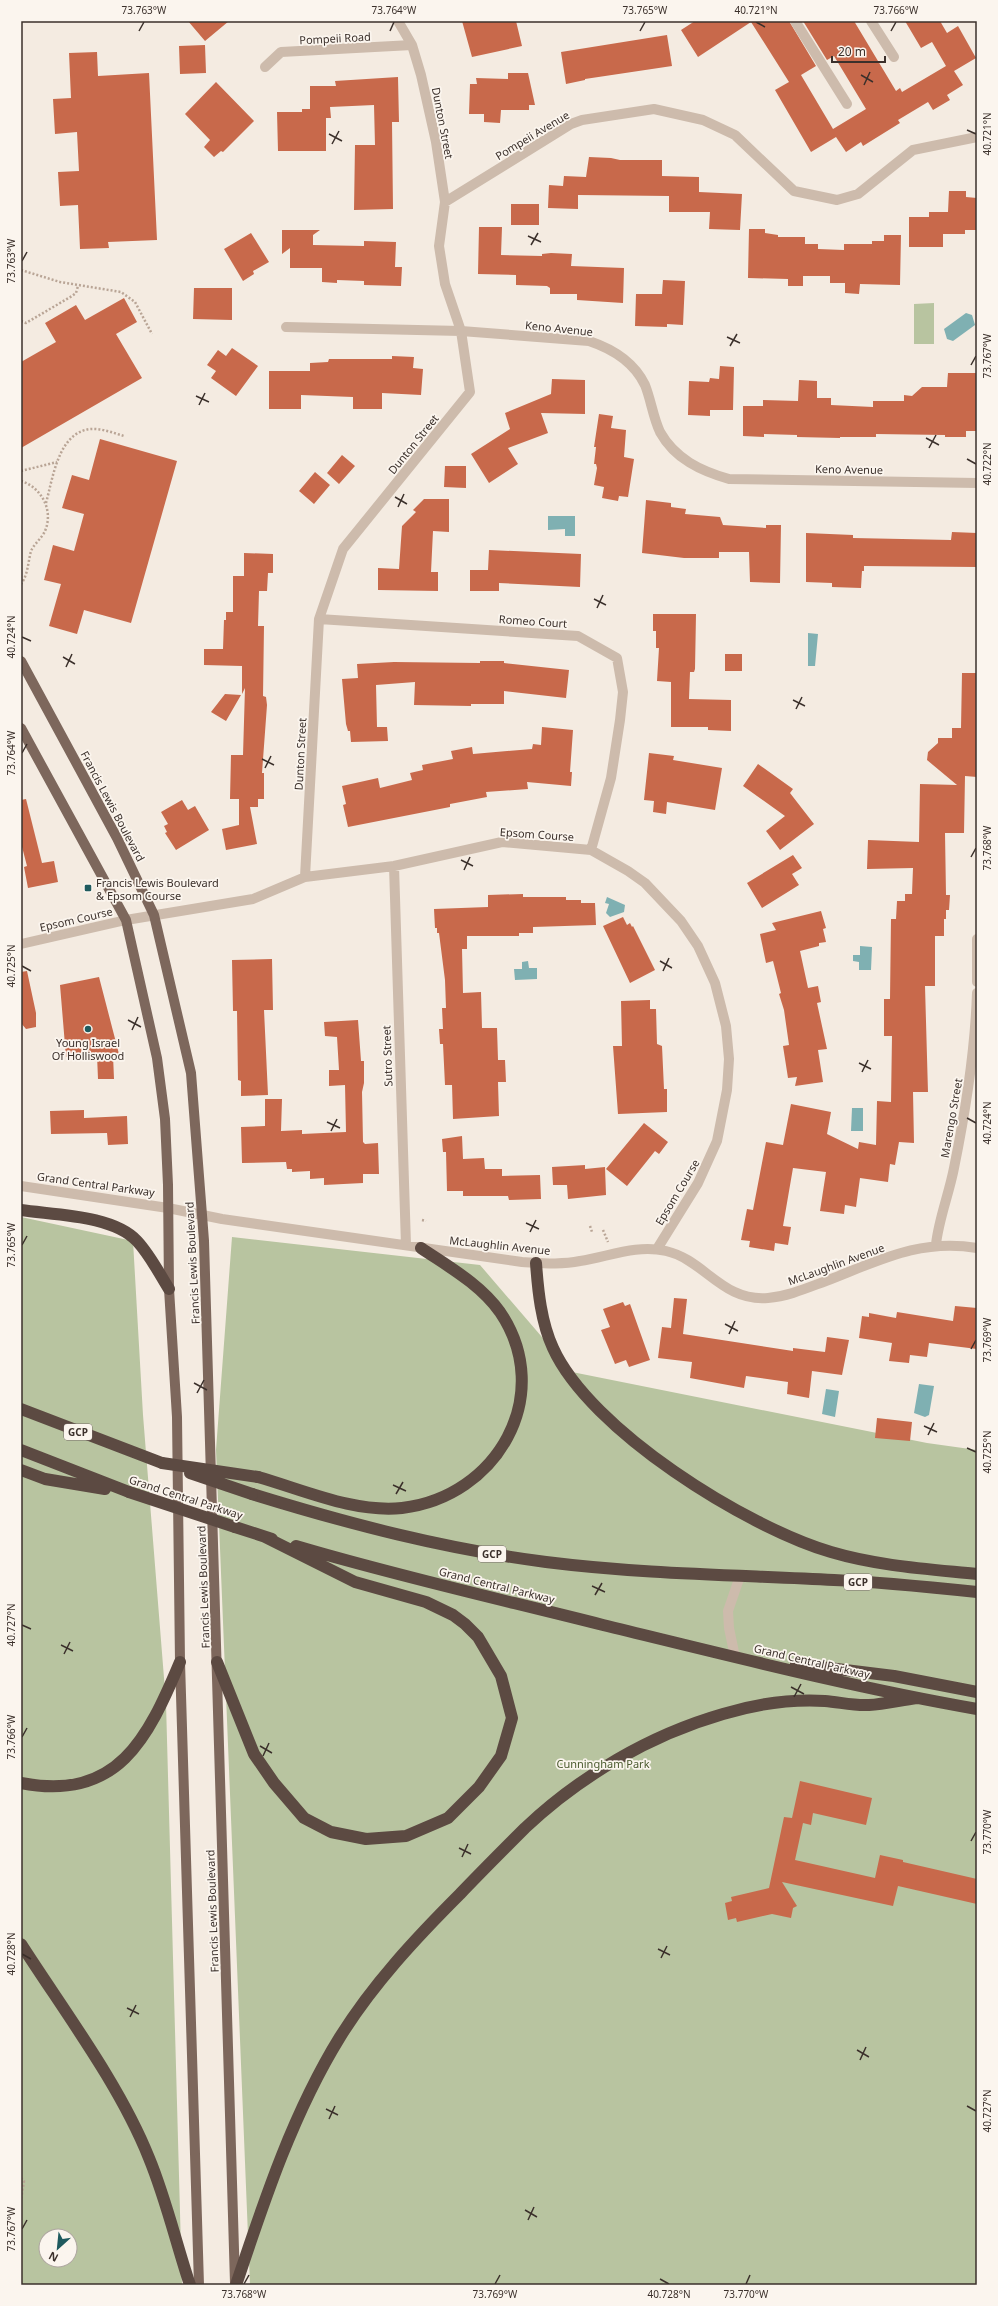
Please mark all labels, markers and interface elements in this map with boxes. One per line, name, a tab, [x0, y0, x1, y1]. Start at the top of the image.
text: 73.763°W	[122, 3, 167, 17]
text: 73.764°W	[372, 3, 417, 17]
text: 73.765°W	[623, 3, 668, 17]
text: 40.721°N	[734, 3, 778, 17]
text: 73.766°W	[874, 3, 919, 17]
street label: Pompeii Road	[299, 29, 371, 47]
scale bar	[832, 38, 885, 64]
text: 20 m	[838, 43, 866, 60]
street label: Dunton Street	[429, 86, 457, 160]
street label: Pompeii Avenue	[492, 107, 572, 163]
text: 40.721°N	[980, 112, 994, 156]
text: 73.763°W	[4, 238, 18, 283]
street label: Keno Avenue	[524, 317, 594, 339]
text: 73.767°W	[980, 333, 994, 378]
street label: Dunton Street	[384, 411, 442, 477]
text: 40.722°N	[980, 442, 994, 486]
street label: Keno Avenue	[815, 461, 883, 477]
street label: Romeo Court	[498, 611, 568, 631]
text: 40.724°N	[4, 615, 18, 659]
street label: Dunton Street	[291, 717, 309, 791]
text: 73.764°W	[4, 730, 18, 775]
street label: Francis Lewis Boulevard	[78, 748, 148, 864]
street label: Epsom Course	[499, 824, 575, 844]
text: 73.768°W	[980, 825, 994, 870]
place label: Francis Lewis Boulevard & Epsom Course	[96, 875, 219, 903]
marker: Francis Lewis Boulevard & Epsom Course	[83, 883, 93, 893]
street label: Epsom Course	[38, 903, 114, 935]
text: 40.725°N	[4, 944, 18, 988]
marker: Young Israel Of Holliswood	[83, 1024, 93, 1034]
street label: Sutro Street	[378, 1025, 396, 1087]
place label: Young Israel Of Holliswood	[52, 1035, 124, 1063]
street label: Marengo Street	[937, 1077, 965, 1159]
text: 40.724°N	[980, 1101, 994, 1145]
street label: Epsom Course	[651, 1156, 703, 1228]
street label: Grand Central Parkway	[36, 1168, 156, 1200]
street label: Francis Lewis Boulevard	[181, 1201, 203, 1325]
text: 73.765°W	[4, 1222, 18, 1267]
street label: McLaughlin Avenue	[449, 1232, 551, 1258]
street label: McLaughlin Avenue	[786, 1240, 886, 1288]
text: 73.769°W	[980, 1317, 994, 1362]
road number: GCP	[64, 1424, 92, 1440]
text: 40.725°N	[980, 1430, 994, 1474]
street label: Grand Central Parkway	[127, 1472, 245, 1523]
street label: Francis Lewis Boulevard	[193, 1525, 213, 1649]
road number: GCP	[478, 1546, 506, 1562]
street label: Grand Central Parkway	[438, 1563, 557, 1607]
road number: GCP	[844, 1574, 872, 1590]
text: 40.727°N	[4, 1603, 18, 1647]
street label: Grand Central Parkway	[752, 1640, 872, 1682]
text: 73.766°W	[4, 1714, 18, 1759]
park label: Cunningham Park	[556, 1756, 650, 1771]
text: 73.770°W	[980, 1809, 994, 1854]
street label: Francis Lewis Boulevard	[202, 1849, 222, 1973]
text: 40.728°N	[4, 1932, 18, 1976]
text: 40.727°N	[980, 2089, 994, 2133]
text: 73.767°W	[4, 2206, 18, 2251]
north arrow	[38, 2228, 78, 2268]
text: N	[46, 2249, 61, 2266]
text: 73.768°W	[222, 2287, 267, 2301]
text: 73.769°W	[473, 2287, 518, 2301]
text: 40.728°N	[647, 2287, 691, 2301]
text: 73.770°W	[724, 2287, 769, 2301]

